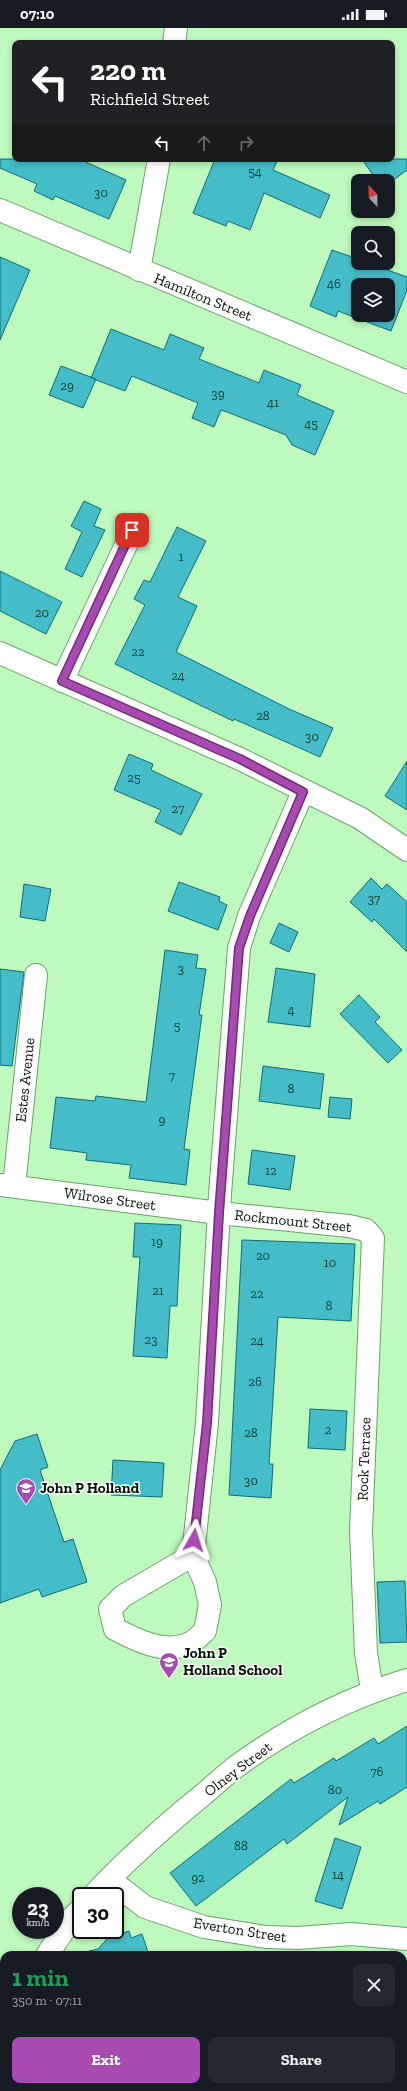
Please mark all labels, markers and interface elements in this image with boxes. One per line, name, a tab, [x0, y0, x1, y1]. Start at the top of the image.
text: 07:10	[20, 5, 55, 23]
text: 220 m	[90, 54, 166, 87]
icon: left	[24, 56, 76, 108]
text: Richfield Street	[90, 88, 209, 110]
icon: left	[151, 132, 173, 154]
icon: ahead	[193, 132, 215, 154]
icon: right	[235, 132, 257, 154]
house number: 54	[248, 164, 262, 179]
north arrow	[351, 174, 395, 218]
map controls	[351, 174, 395, 322]
house number: 30	[94, 185, 108, 200]
button: search	[351, 226, 395, 270]
street label: Hamilton Street	[151, 269, 255, 325]
house number: 46	[327, 276, 341, 291]
button: layers	[351, 278, 395, 322]
house number: 29	[60, 378, 74, 393]
house number: 39	[211, 386, 225, 401]
house number: 41	[267, 395, 279, 410]
house number: 45	[304, 416, 318, 431]
pin	[115, 513, 149, 547]
icon: arrive	[121, 519, 143, 541]
house number: 1	[178, 549, 184, 564]
house number: 20	[35, 605, 49, 620]
house number: 22	[131, 644, 145, 659]
house number: 24	[171, 668, 185, 683]
house number: 28	[256, 708, 270, 723]
house number: 30	[305, 729, 319, 744]
house number: 25	[127, 770, 141, 785]
house number: 27	[172, 801, 184, 816]
house number: 37	[368, 891, 380, 906]
house number: 3	[178, 961, 184, 976]
house number: 4	[287, 1002, 295, 1017]
house number: 5	[174, 1018, 181, 1033]
street label: Estes Avenue	[12, 1037, 38, 1123]
house number: 7	[169, 1068, 175, 1083]
house number: 8	[288, 1081, 295, 1096]
house number: 9	[159, 1112, 166, 1127]
house number: 12	[265, 1163, 277, 1178]
street label: Wilrose Street	[63, 1184, 157, 1214]
street label: Rockmount Street	[234, 1206, 353, 1236]
house number: 19	[151, 1234, 163, 1249]
house number: 20	[256, 1248, 270, 1263]
house number: 10	[324, 1255, 336, 1270]
house number: 21	[152, 1283, 164, 1298]
house number: 22	[250, 1286, 264, 1301]
house number: 8	[326, 1298, 333, 1313]
house number: 23	[144, 1332, 158, 1347]
house number: 24	[250, 1333, 264, 1348]
house number: 26	[248, 1374, 262, 1389]
street label: Rock Terrace	[354, 1417, 374, 1501]
house number: 2	[325, 1422, 332, 1437]
house number: 28	[244, 1425, 258, 1440]
house number: 30	[244, 1473, 258, 1488]
school or university icon: John P Holland	[15, 1477, 37, 1505]
place label: John P Holland	[40, 1479, 140, 1497]
position arrow	[173, 1519, 215, 1561]
place label: John P Holland School	[183, 1644, 282, 1679]
school or university icon: John P Holland School	[158, 1651, 180, 1679]
street label: Olney Street	[200, 1737, 276, 1800]
house number: 76	[370, 1764, 384, 1779]
house number: 80	[328, 1782, 342, 1797]
house number: 88	[234, 1838, 248, 1853]
house number: 14	[332, 1867, 344, 1882]
house number: 92	[191, 1870, 205, 1885]
speed limit sign: 30	[72, 1887, 124, 1939]
text: 23	[27, 1896, 49, 1920]
street label: Everton Street	[192, 1914, 288, 1946]
text: km/h	[27, 1917, 49, 1929]
text: 1 min	[12, 1963, 69, 1992]
button: close	[353, 1964, 395, 2006]
text: 350 m · 07:11	[12, 1993, 82, 2008]
button: Exit	[12, 2037, 200, 2083]
button: Share	[208, 2037, 395, 2083]

